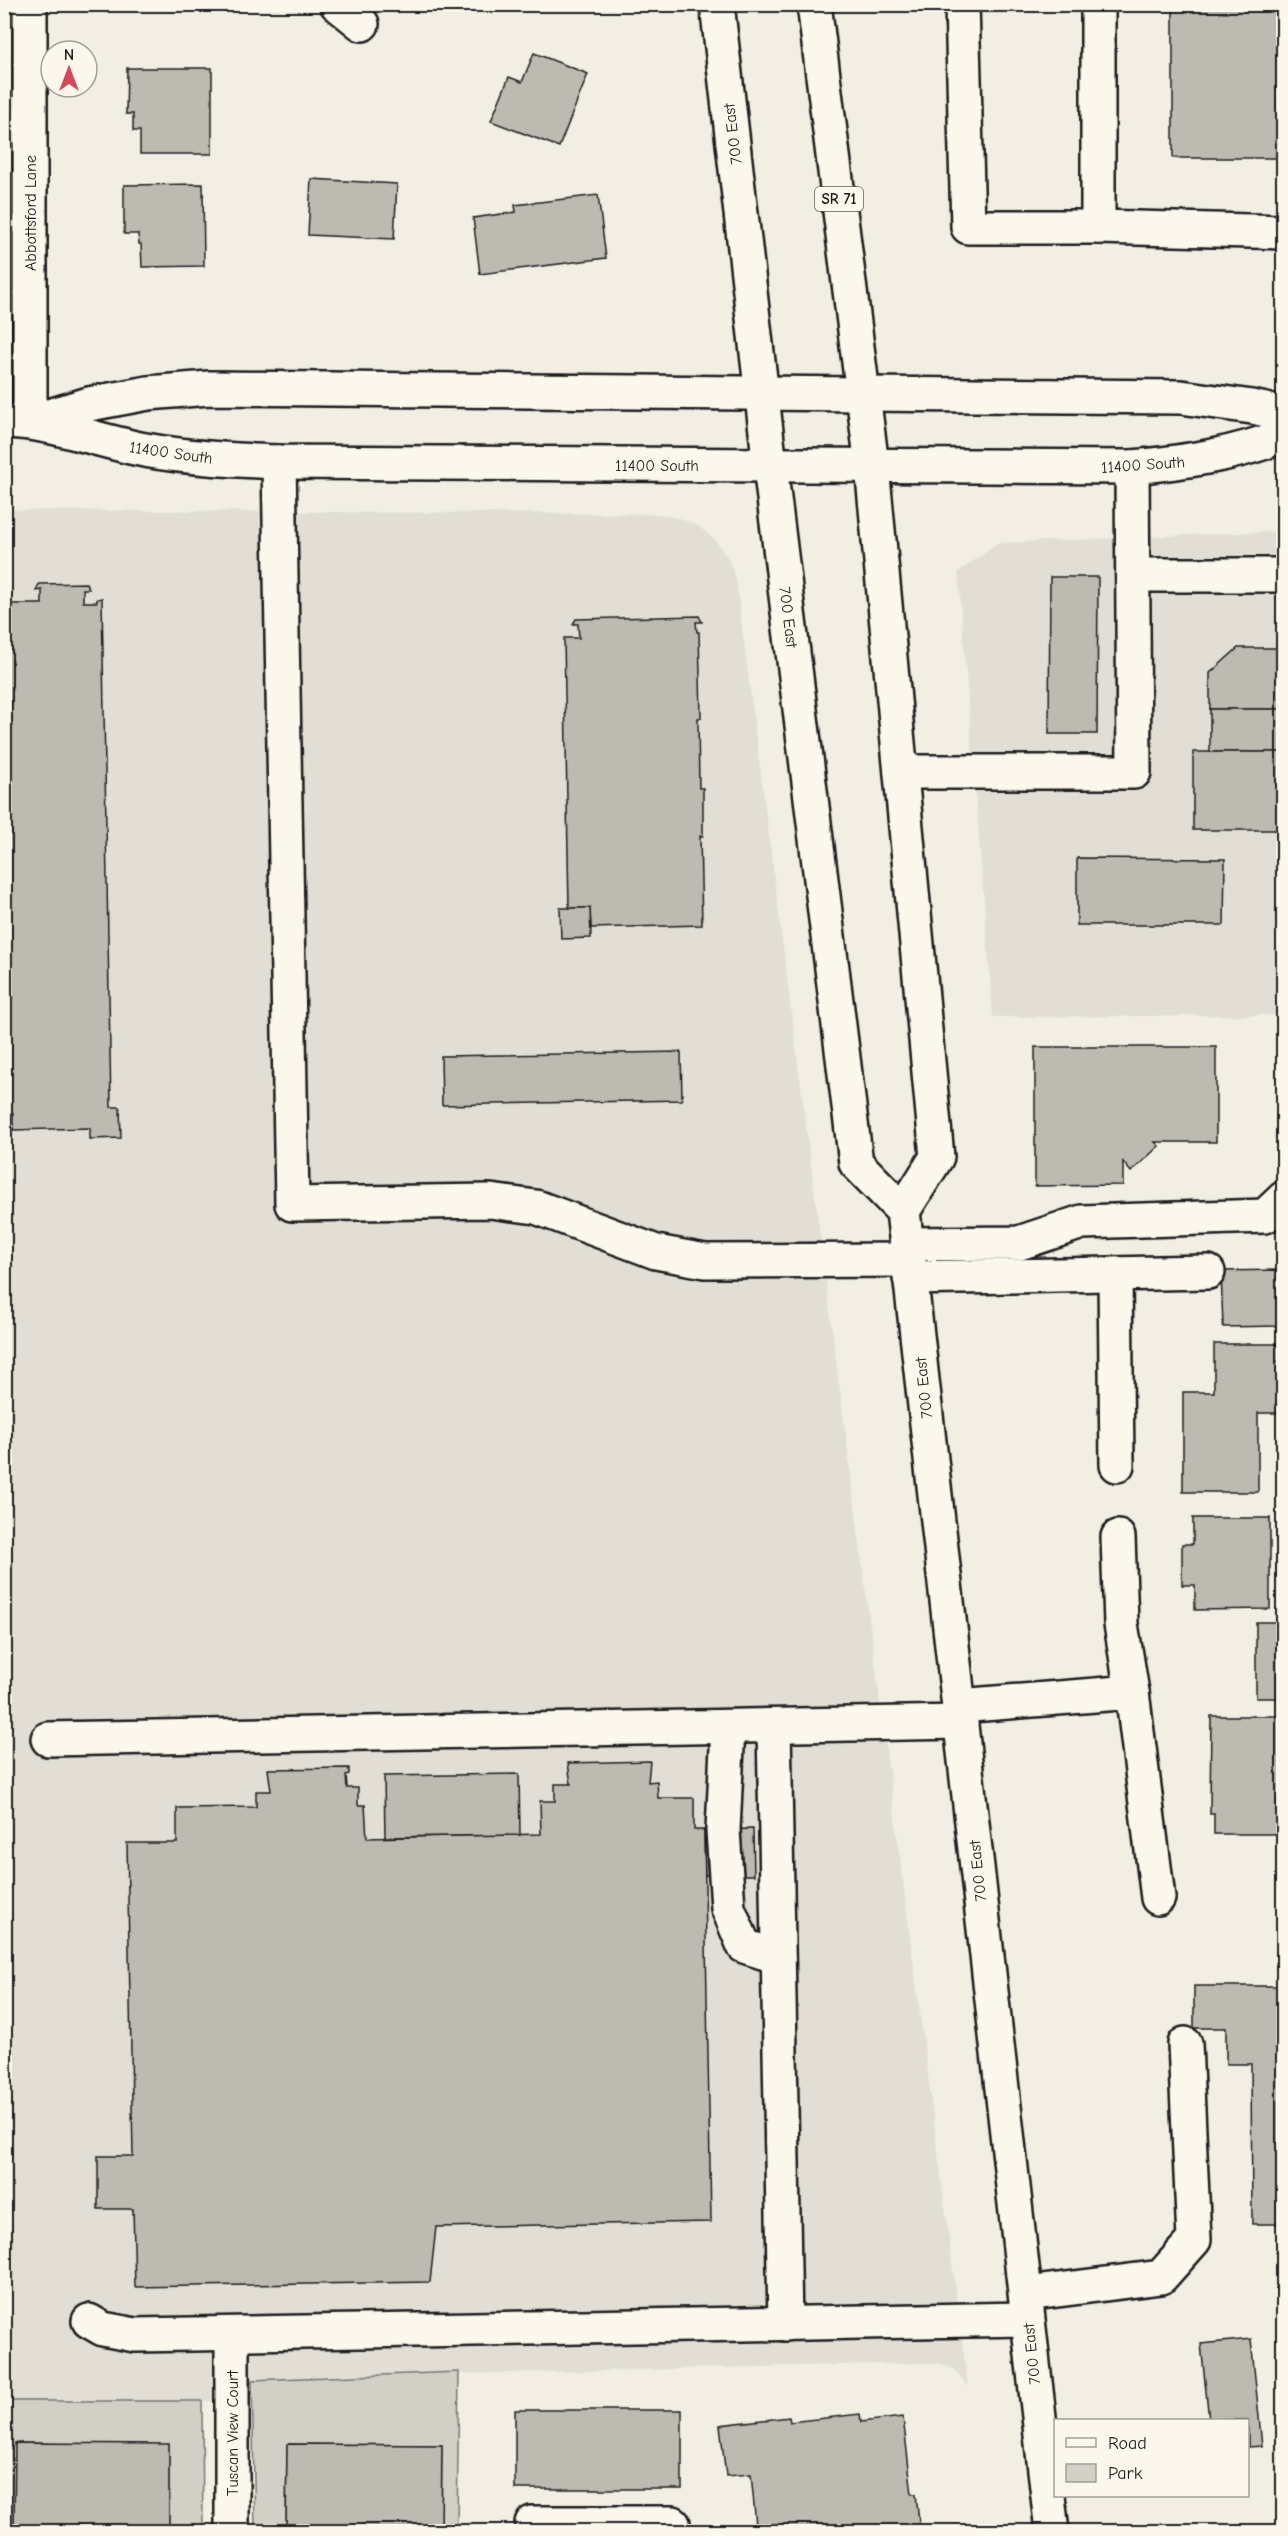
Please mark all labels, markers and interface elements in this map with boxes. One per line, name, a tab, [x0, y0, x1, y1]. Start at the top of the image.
north arrow	[39, 39, 99, 99]
text: N	[64, 46, 74, 64]
street label: 700 East	[720, 102, 746, 166]
street label: Abbottsford Lane	[22, 155, 40, 271]
road number: SR 71	[815, 187, 863, 211]
street label: 11400 South	[128, 438, 214, 468]
street label: 11400 South	[1101, 453, 1186, 477]
street label: 11400 South	[615, 457, 699, 475]
street label: 700 East	[775, 585, 801, 649]
street label: 700 East	[912, 1356, 936, 1419]
street label: 700 East	[966, 1839, 990, 1902]
street label: 700 East	[1020, 2322, 1044, 2385]
street label: Tuscan View Court	[224, 2370, 242, 2496]
legend	[1054, 2419, 1249, 2497]
text: Road	[1108, 2433, 1147, 2454]
text: Park	[1108, 2463, 1143, 2484]

